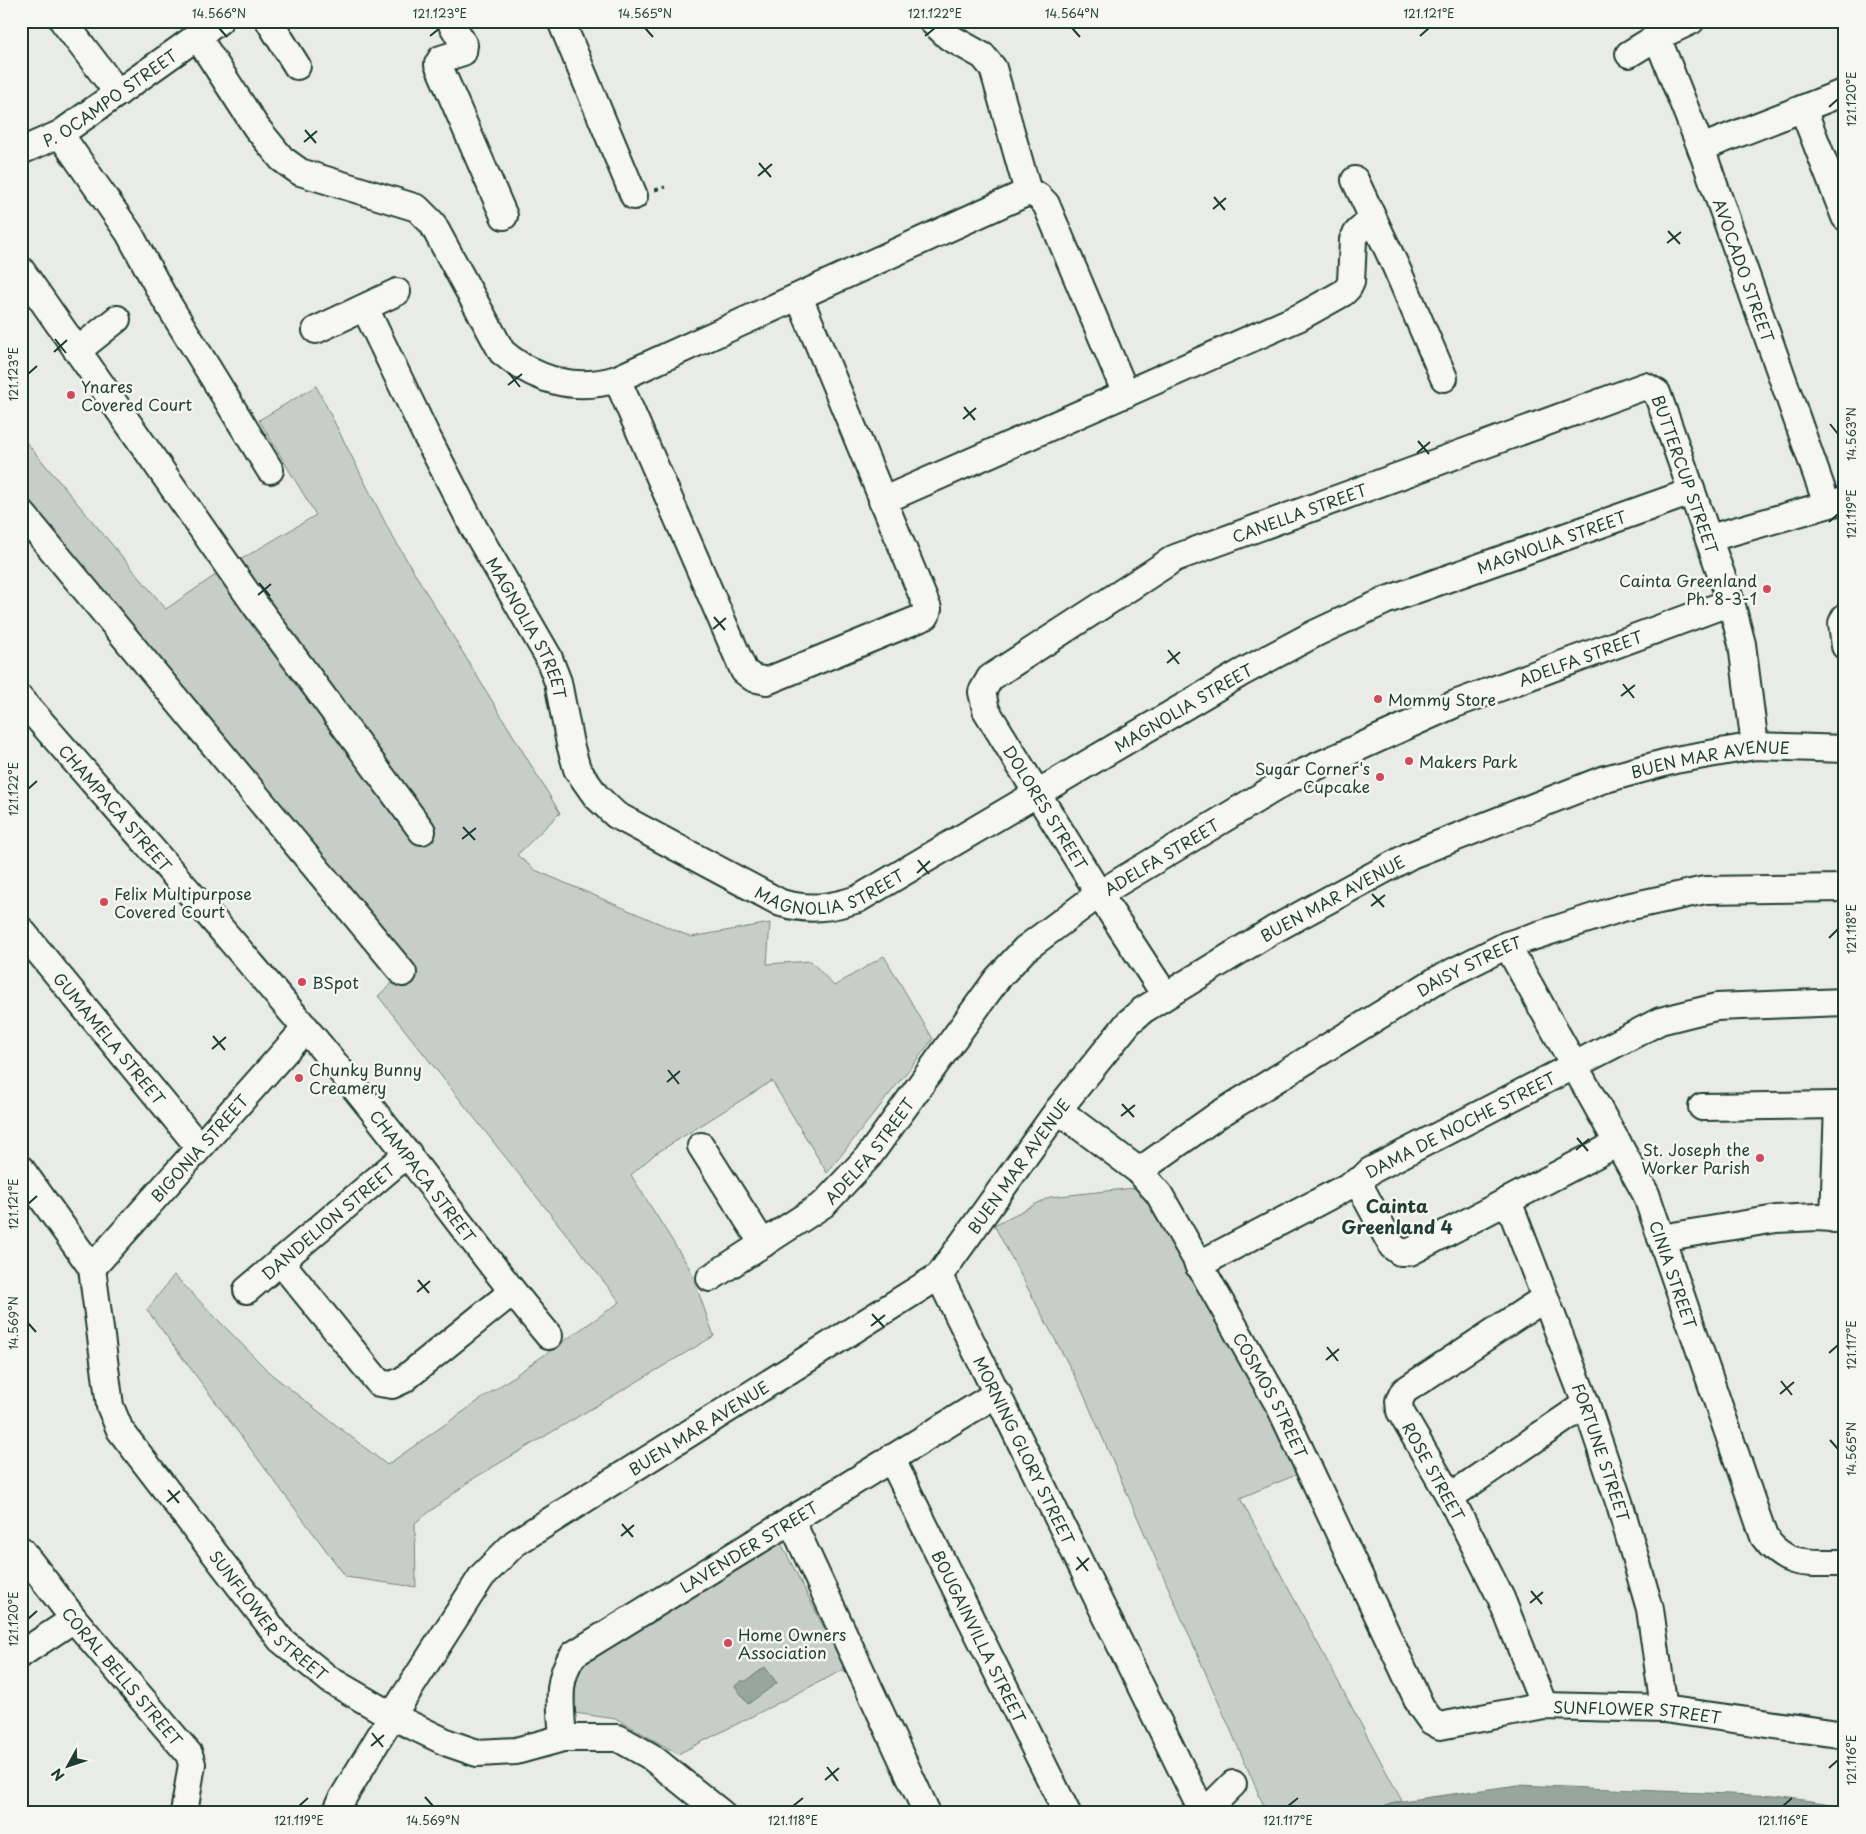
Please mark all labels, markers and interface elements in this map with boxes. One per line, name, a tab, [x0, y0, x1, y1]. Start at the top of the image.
text: 14.566°N	[192, 4, 246, 22]
text: 121.123°E	[413, 4, 467, 22]
text: 14.565°N	[618, 4, 672, 22]
text: 121.122°E	[908, 4, 962, 22]
text: 14.564°N	[1045, 4, 1099, 22]
text: 121.121°E	[1403, 4, 1455, 22]
street label: P. OCAMPO STREET	[39, 43, 182, 152]
text: 121.120°E	[1842, 72, 1860, 127]
street label: AVOCADO STREET	[1708, 195, 1781, 345]
text: 121.123°E	[4, 347, 22, 401]
place label: Ynares Covered Court	[81, 374, 192, 416]
marker: Ynares Covered Court	[65, 389, 77, 401]
street label: BUTTERCUP STREET	[1647, 391, 1725, 557]
text: 14.563°N	[1842, 407, 1860, 461]
street label: CANELLA STREET	[1229, 477, 1370, 548]
text: 121.119°E	[1842, 489, 1860, 539]
street label: MAGNOLIA STREET	[1473, 504, 1630, 579]
street label: MAGNOLIA STREET	[481, 552, 573, 700]
place label: Cainta Greenland Ph. 8-3-1	[1619, 568, 1757, 610]
marker: Cainta Greenland Ph. 8-3-1	[1761, 583, 1773, 595]
street label: ADELFA STREET	[1515, 624, 1646, 692]
street label: MAGNOLIA STREET	[1109, 657, 1257, 757]
place label: Mommy Store	[1388, 687, 1496, 711]
marker: Mommy Store	[1372, 693, 1384, 705]
street label: BUEN MAR AVENUE	[1628, 734, 1790, 784]
street label: CHAMPACA STREET	[53, 739, 178, 877]
street label: DOLORES STREET	[998, 740, 1094, 874]
place label: Makers Park	[1419, 749, 1518, 773]
marker: Makers Park	[1403, 755, 1415, 767]
place label: Sugar Corner's Cupcake	[1255, 756, 1370, 798]
text: 121.122°E	[4, 762, 22, 816]
marker: Sugar Corner's Cupcake	[1374, 771, 1386, 783]
street label: ADELFA STREET	[1099, 812, 1223, 901]
street label: BUEN MAR AVENUE	[1255, 849, 1409, 947]
street label: MAGNOLIA STREET	[751, 863, 908, 920]
place label: Felix Multipurpose Covered Court	[114, 881, 252, 923]
marker: Felix Multipurpose Covered Court	[98, 896, 110, 908]
text: 121.118°E	[1842, 904, 1860, 954]
street label: DAISY STREET	[1412, 929, 1524, 1002]
street label: GUMAMELA STREET	[48, 967, 171, 1110]
place label: BSpot	[312, 970, 359, 994]
marker: BSpot	[296, 976, 308, 988]
place label: Chunky Bunny Creamery	[309, 1057, 422, 1099]
street label: DAMA DE NOCHE STREET	[1361, 1065, 1560, 1184]
marker: Chunky Bunny Creamery	[293, 1072, 305, 1084]
street label: BIGONIA STREET	[145, 1089, 254, 1207]
street label: ADELFA STREET	[818, 1092, 920, 1209]
street label: BUEN MAR AVENUE	[961, 1093, 1075, 1238]
street label: CHAMPACA STREET	[365, 1104, 482, 1247]
place label: St. Joseph the Worker Parish	[1641, 1137, 1750, 1179]
marker: St. Joseph the Worker Parish	[1754, 1152, 1766, 1164]
street label: DANDELION STREET	[256, 1157, 400, 1285]
text: 121.121°E	[4, 1178, 22, 1230]
district label: Cainta Greenland 4	[1341, 1192, 1453, 1240]
street label: CINIA STREET	[1644, 1217, 1703, 1331]
text: 14.569°N	[4, 1296, 22, 1350]
text: 121.117°E	[1842, 1320, 1860, 1370]
street label: COSMOS STREET	[1228, 1328, 1314, 1462]
street label: MORNING GLORY STREET	[968, 1352, 1081, 1548]
street label: BUEN MAR AVENUE	[624, 1374, 773, 1481]
street label: FORTUNE STREET	[1567, 1379, 1636, 1524]
street label: ROSE STREET	[1397, 1417, 1471, 1525]
text: 14.565°N	[1842, 1422, 1860, 1476]
street label: LAVENDER STREET	[675, 1495, 822, 1598]
street label: SUNFLOWER STREET	[204, 1545, 333, 1686]
street label: BOUGAINVILLA STREET	[926, 1546, 1032, 1727]
text: 121.120°E	[4, 1592, 22, 1647]
street label: CORAL BELLS STREET	[57, 1602, 189, 1751]
place label: Home Owners Association	[738, 1622, 846, 1664]
marker: Home Owners Association	[722, 1637, 734, 1649]
street label: SUNFLOWER STREET	[1553, 1694, 1723, 1729]
text: 121.116°E	[1842, 1735, 1860, 1785]
north arrow	[42, 1742, 92, 1792]
text: N	[46, 1764, 69, 1786]
text: 121.119°E	[274, 1811, 324, 1829]
text: 14.569°N	[406, 1811, 460, 1829]
text: 121.118°E	[768, 1811, 818, 1829]
text: 121.117°E	[1263, 1811, 1313, 1829]
text: 121.116°E	[1758, 1811, 1808, 1829]

